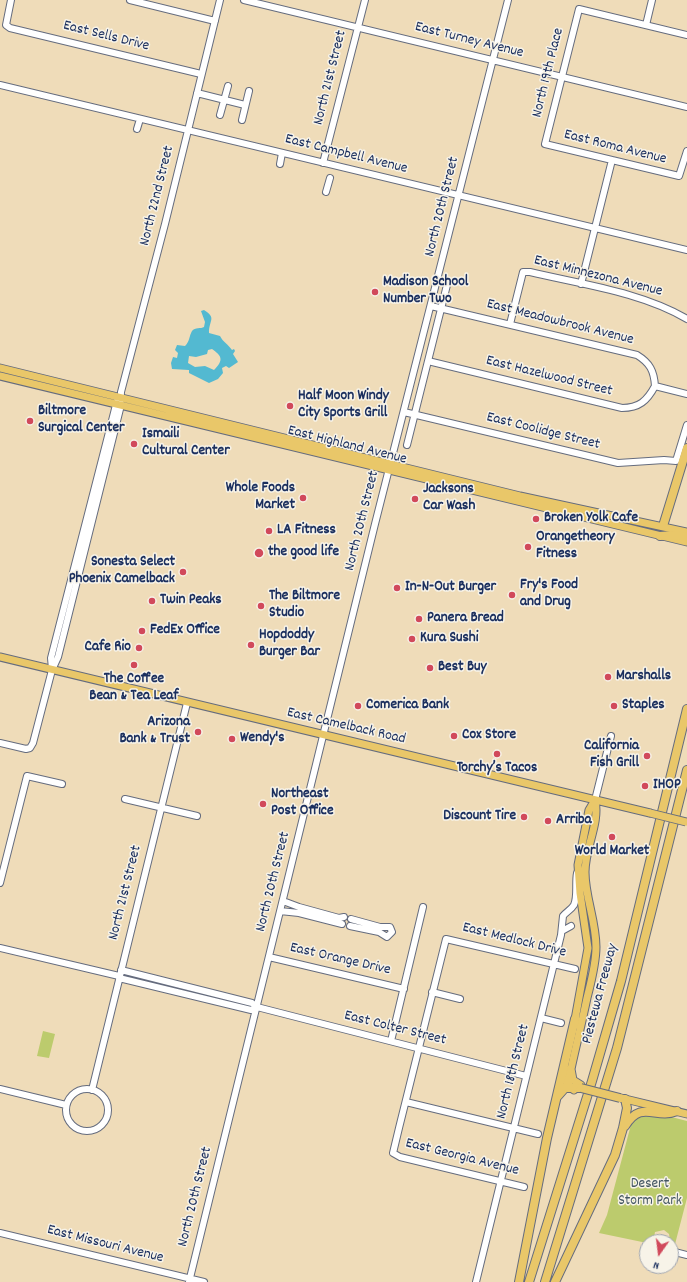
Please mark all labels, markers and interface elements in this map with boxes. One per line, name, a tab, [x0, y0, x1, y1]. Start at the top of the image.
street label: East Sells Drive	[61, 18, 151, 56]
street label: East Turney Avenue	[413, 19, 525, 63]
street label: North 19th Place	[529, 26, 569, 120]
street label: North 21st Street	[311, 29, 351, 127]
street label: East Roma Avenue	[562, 127, 668, 169]
street label: East Campbell Avenue	[283, 131, 409, 179]
street label: North 22nd Street	[137, 144, 179, 248]
street label: North 20th Street	[422, 155, 464, 259]
street label: East Minnezona Avenue	[532, 252, 664, 302]
place label: Madison School Number Two	[383, 274, 468, 309]
marker: Madison School Number Two	[370, 287, 380, 297]
street label: East Meadowbrook Avenue	[485, 296, 635, 350]
street label: East Hazelwood Street	[484, 353, 614, 401]
place label: Half Moon Windy City Sports Grill	[298, 388, 389, 423]
marker: Half Moon Windy City Sports Grill	[285, 401, 295, 411]
place label: Biltmore Surgical Center	[38, 403, 125, 438]
street label: East Coolidge Street	[484, 409, 602, 455]
marker: Biltmore Surgical Center	[25, 416, 35, 426]
street label: East Highland Avenue	[286, 423, 408, 469]
place label: Ismaili Cultural Center	[142, 426, 230, 461]
marker: Ismaili Cultural Center	[129, 439, 139, 449]
street label: North 20th Street	[342, 469, 384, 573]
place label: Whole Foods Market	[226, 480, 295, 515]
place label: Jacksons Car Wash	[423, 481, 475, 516]
marker: Whole Foods Market	[298, 493, 308, 503]
marker: Jacksons Car Wash	[410, 494, 420, 504]
place label: Broken Yolk Cafe	[544, 510, 638, 528]
marker: Broken Yolk Cafe	[531, 514, 541, 524]
place label: LA Fitness	[277, 522, 336, 540]
marker: LA Fitness	[264, 526, 274, 536]
place label: Orangetheory Fitness	[536, 529, 615, 564]
marker: Orangetheory Fitness	[523, 542, 533, 552]
place label: the good life	[268, 544, 339, 562]
marker: the good life	[253, 547, 265, 559]
place label: Sonesta Select Phoenix Camelback	[69, 554, 175, 589]
marker: Sonesta Select Phoenix Camelback	[178, 567, 188, 577]
place label: Fry's Food and Drug	[520, 577, 578, 612]
place label: In-N-Out Burger	[405, 579, 496, 597]
marker: In-N-Out Burger	[392, 583, 402, 593]
place label: The Biltmore Studio	[269, 588, 340, 623]
marker: Fry's Food and Drug	[507, 590, 517, 600]
place label: Twin Peaks	[160, 592, 222, 610]
marker: Twin Peaks	[147, 596, 157, 606]
marker: The Biltmore Studio	[256, 601, 266, 611]
place label: Panera Bread	[427, 610, 504, 628]
marker: Panera Bread	[414, 614, 424, 624]
place label: FedEx Office	[150, 622, 220, 640]
marker: FedEx Office	[137, 626, 147, 636]
place label: Hopdoddy Burger Bar	[259, 627, 320, 662]
place label: Kura Sushi	[420, 630, 478, 648]
marker: Kura Sushi	[407, 634, 417, 644]
place label: Cafe Rio	[85, 639, 131, 657]
marker: Hopdoddy Burger Bar	[246, 640, 256, 650]
marker: Cafe Rio	[134, 643, 144, 653]
place label: Best Buy	[438, 659, 487, 677]
marker: The Coffee Bean & Tea Leaf	[129, 660, 139, 670]
marker: Best Buy	[425, 663, 435, 673]
place label: Marshalls	[616, 668, 671, 686]
place label: The Coffee Bean & Tea Leaf	[89, 671, 179, 706]
marker: Marshalls	[603, 672, 613, 682]
place label: Comerica Bank	[366, 697, 449, 715]
place label: Staples	[622, 697, 665, 715]
marker: Comerica Bank	[353, 701, 363, 711]
marker: Staples	[609, 701, 619, 711]
street label: East Camelback Road	[285, 705, 407, 749]
place label: Arizona Bank & Trust	[119, 714, 190, 749]
marker: Arizona Bank & Trust	[193, 727, 203, 737]
place label: Cox Store	[462, 727, 516, 745]
place label: Wendy's	[240, 730, 285, 748]
marker: Cox Store	[449, 731, 459, 741]
marker: Wendy's	[227, 734, 237, 744]
place label: California Fish Grill	[584, 738, 639, 773]
marker: Torchy’s Tacos	[492, 749, 502, 759]
marker: California Fish Grill	[642, 751, 652, 761]
place label: Torchy’s Tacos	[457, 760, 537, 778]
place label: IHOP	[653, 777, 681, 795]
marker: IHOP	[640, 781, 650, 791]
place label: Northeast Post Office	[271, 786, 333, 821]
marker: Northeast Post Office	[258, 799, 268, 809]
place label: Discount Tire	[443, 808, 516, 826]
marker: Discount Tire	[519, 812, 529, 822]
place label: Arriba	[556, 812, 592, 830]
marker: Arriba	[543, 816, 553, 826]
street label: North 20th Street	[253, 830, 295, 934]
marker: World Market	[607, 832, 617, 842]
place label: World Market	[575, 843, 649, 861]
street label: North 21st Street	[106, 844, 146, 942]
street label: East Medlock Drive	[460, 919, 568, 963]
street label: East Orange Drive	[288, 940, 392, 980]
street label: Piestewa Freeway	[579, 942, 623, 1046]
street label: East Colter Street	[342, 1008, 448, 1050]
street label: North 18th Street	[494, 1023, 534, 1121]
street label: East Georgia Avenue	[403, 1135, 521, 1181]
street label: North 20th Street	[175, 1145, 217, 1249]
park label: Desert Storm Park	[618, 1176, 682, 1211]
street label: East Missouri Avenue	[45, 1222, 165, 1268]
north arrow	[639, 1234, 679, 1274]
text: N	[652, 1256, 661, 1273]

